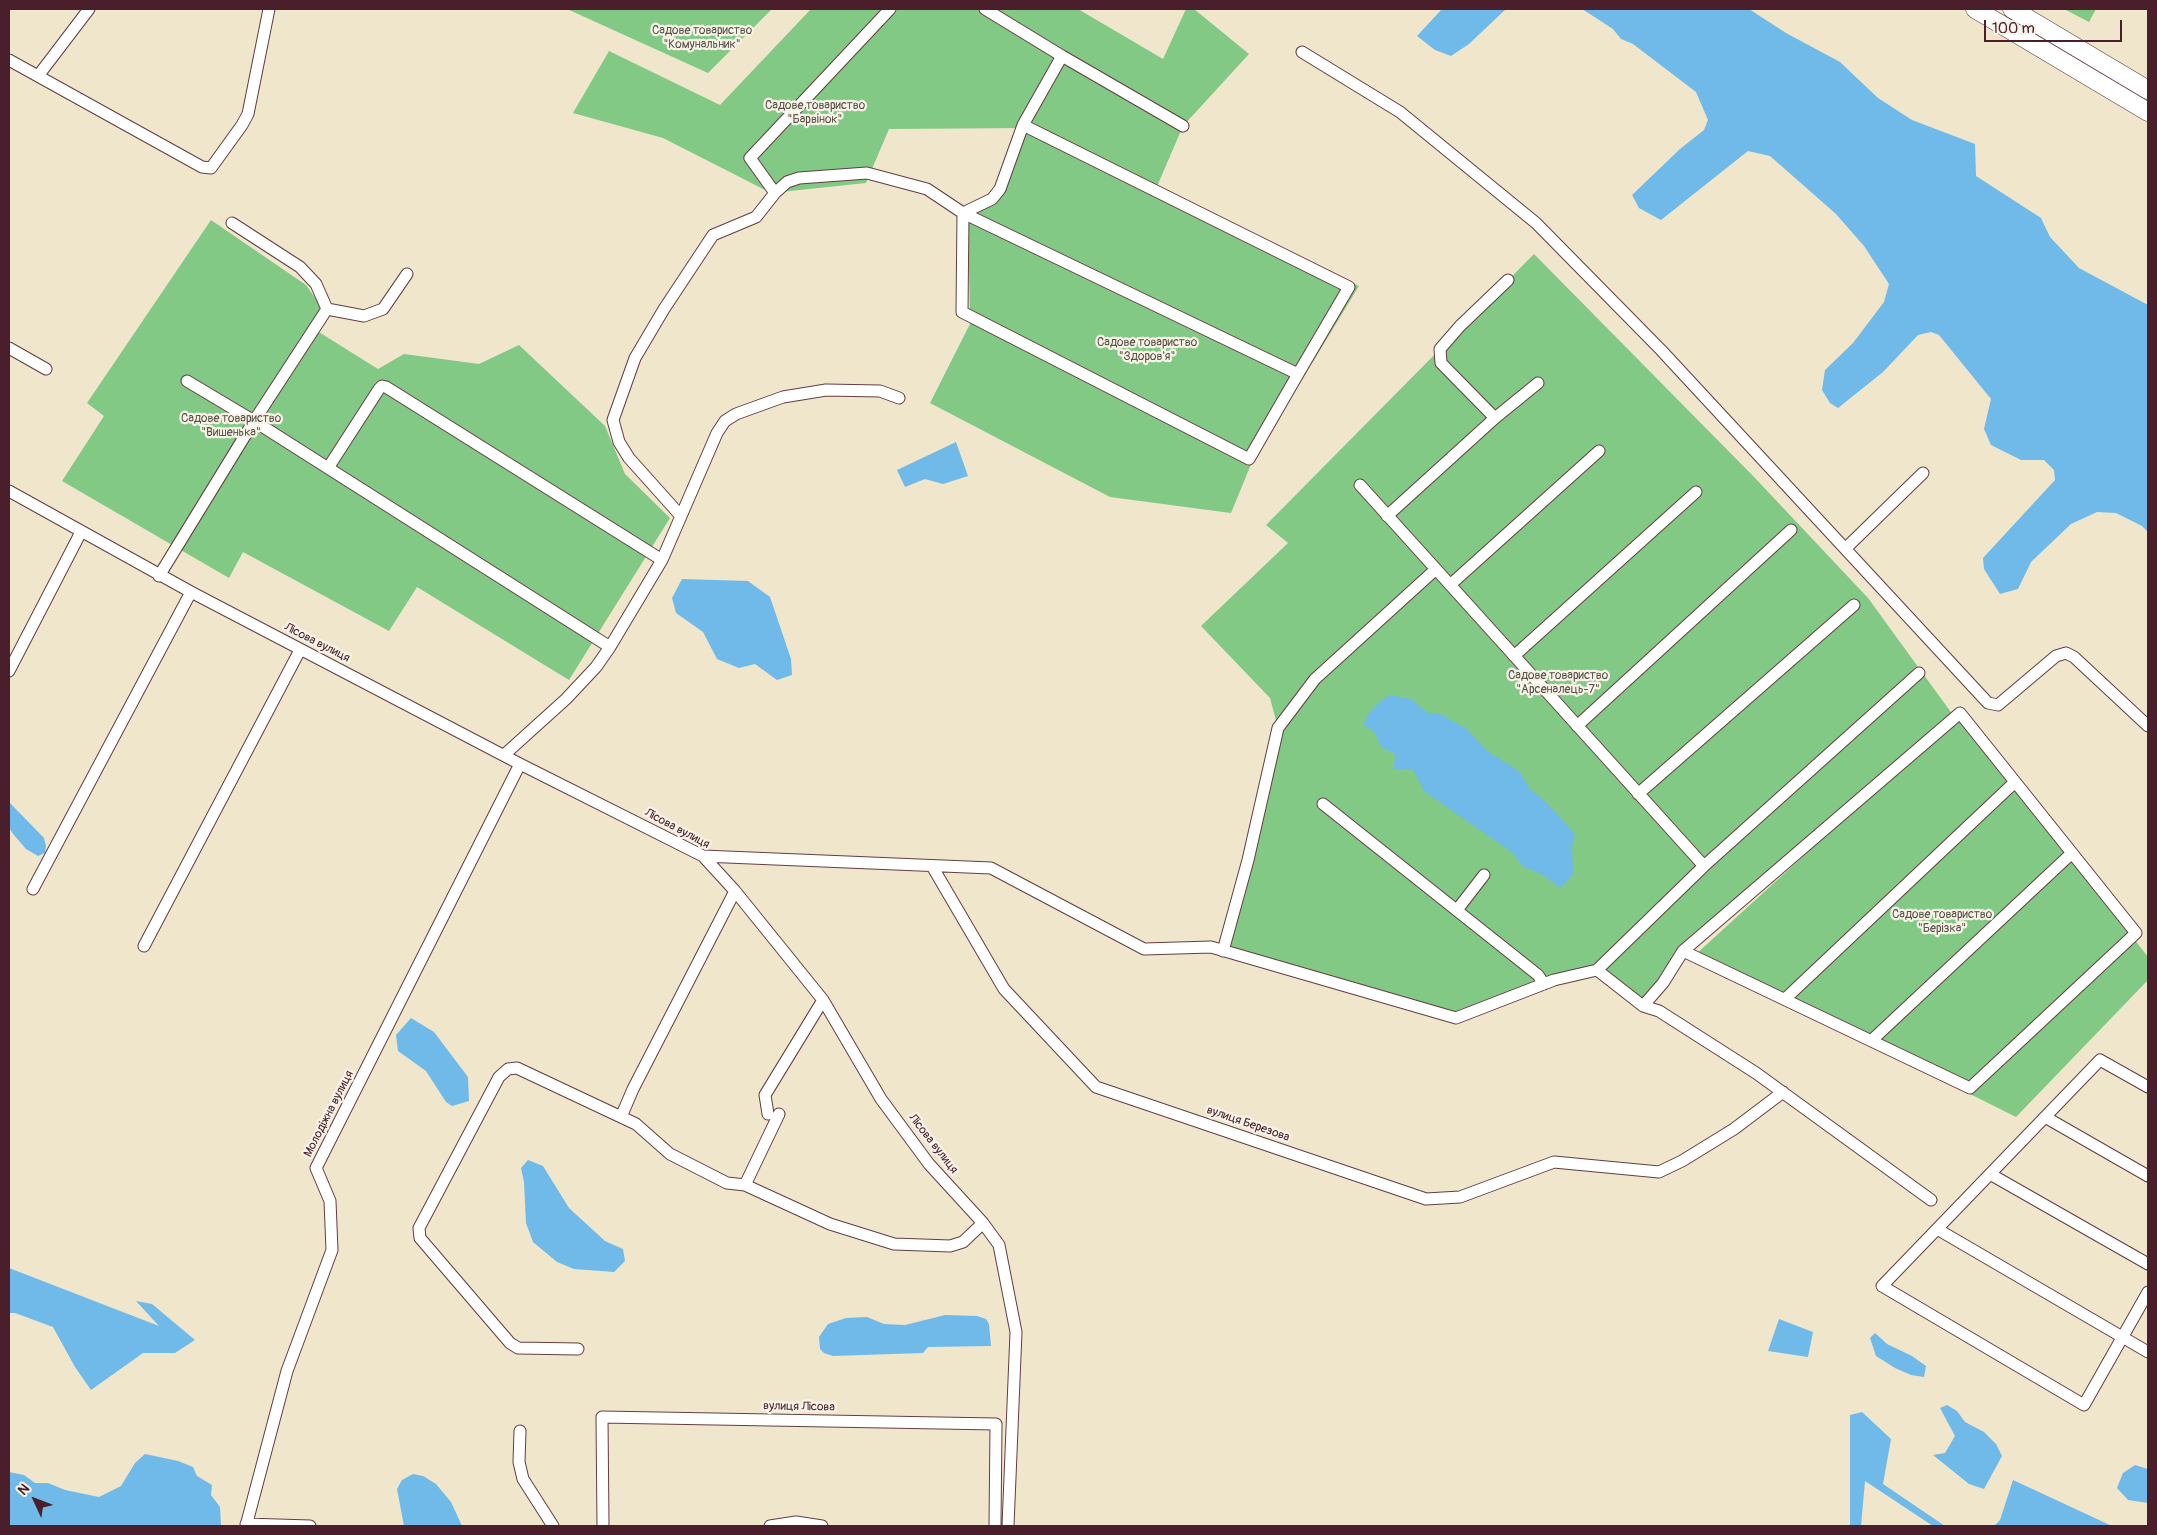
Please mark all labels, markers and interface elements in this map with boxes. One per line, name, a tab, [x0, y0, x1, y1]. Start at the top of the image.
scale bar	[1987, 10, 2124, 42]
text: 100 m	[1992, 19, 2035, 38]
park label: Садове товариство "Комунальник"	[652, 24, 752, 52]
park label: Садове товариство "Барвінок"	[765, 99, 865, 127]
park label: Садове товариство "Здоров'я"	[1097, 336, 1197, 364]
park label: Садове товариство "Вишенька"	[181, 412, 281, 440]
street label: Лісова вулиця	[282, 620, 352, 666]
park label: Садове товариство "Арсеналець-7"	[1508, 669, 1608, 697]
street label: Лісова вулиця	[642, 806, 712, 852]
park label: Садове товариство "Берізка"	[1892, 908, 1992, 936]
street label: Молодіжна вулиця	[301, 1068, 357, 1160]
street label: вулиця Березова	[1205, 1103, 1291, 1145]
street label: Лісова вулиця	[905, 1111, 961, 1177]
street label: вулиця Лісова	[763, 1399, 835, 1415]
north arrow	[10, 1475, 60, 1525]
text: N	[14, 1480, 33, 1499]

